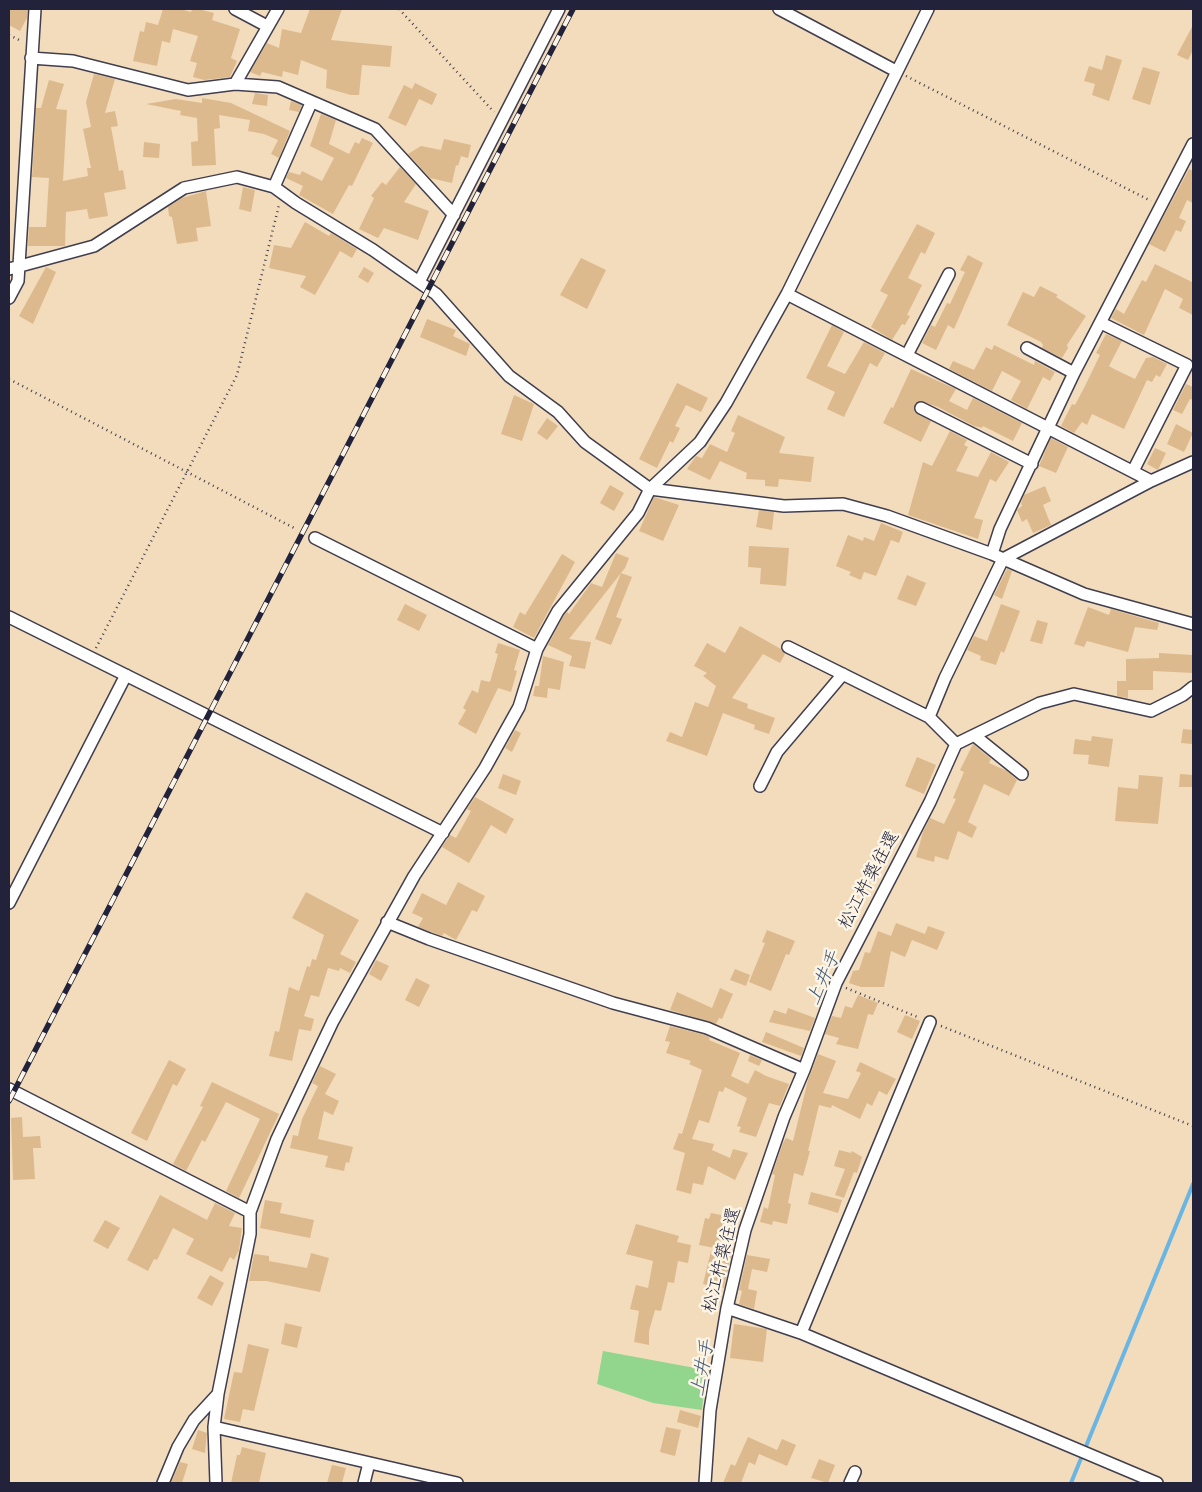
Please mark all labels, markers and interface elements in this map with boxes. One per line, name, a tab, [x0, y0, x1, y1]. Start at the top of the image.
street label: 松江杵築往還	[834, 827, 904, 933]
water label: 上井手	[802, 947, 846, 1009]
street label: 松江杵築往還	[698, 1205, 746, 1315]
water label: 上井手	[686, 1338, 720, 1398]

